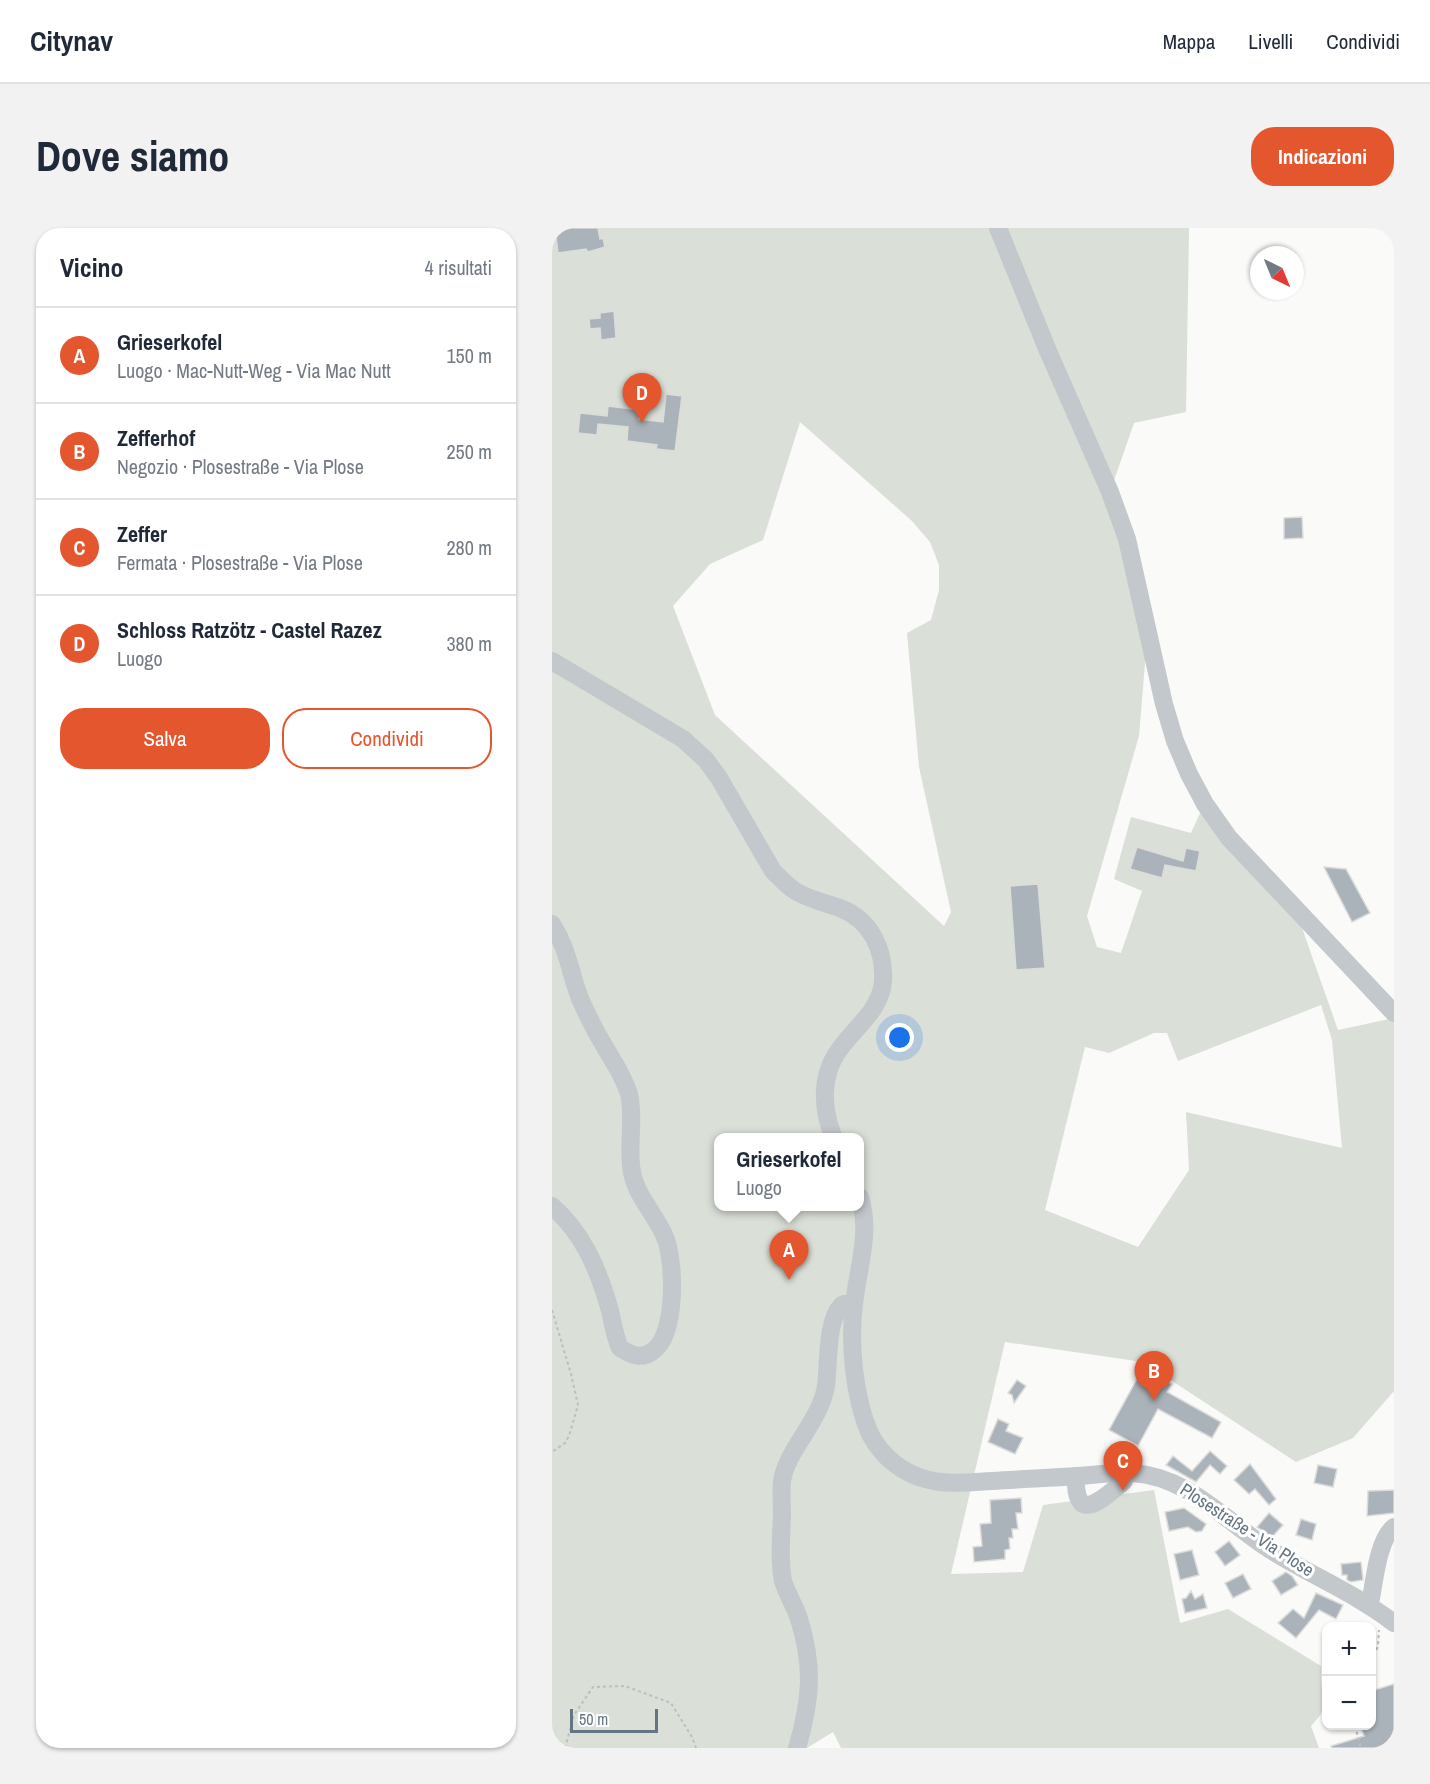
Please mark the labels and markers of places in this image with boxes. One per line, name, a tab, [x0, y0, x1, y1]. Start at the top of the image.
pin: D	[622, 374, 662, 423]
pin: A	[770, 1230, 808, 1280]
pin: B	[1134, 1352, 1174, 1401]
pin: C	[1104, 1442, 1142, 1491]

